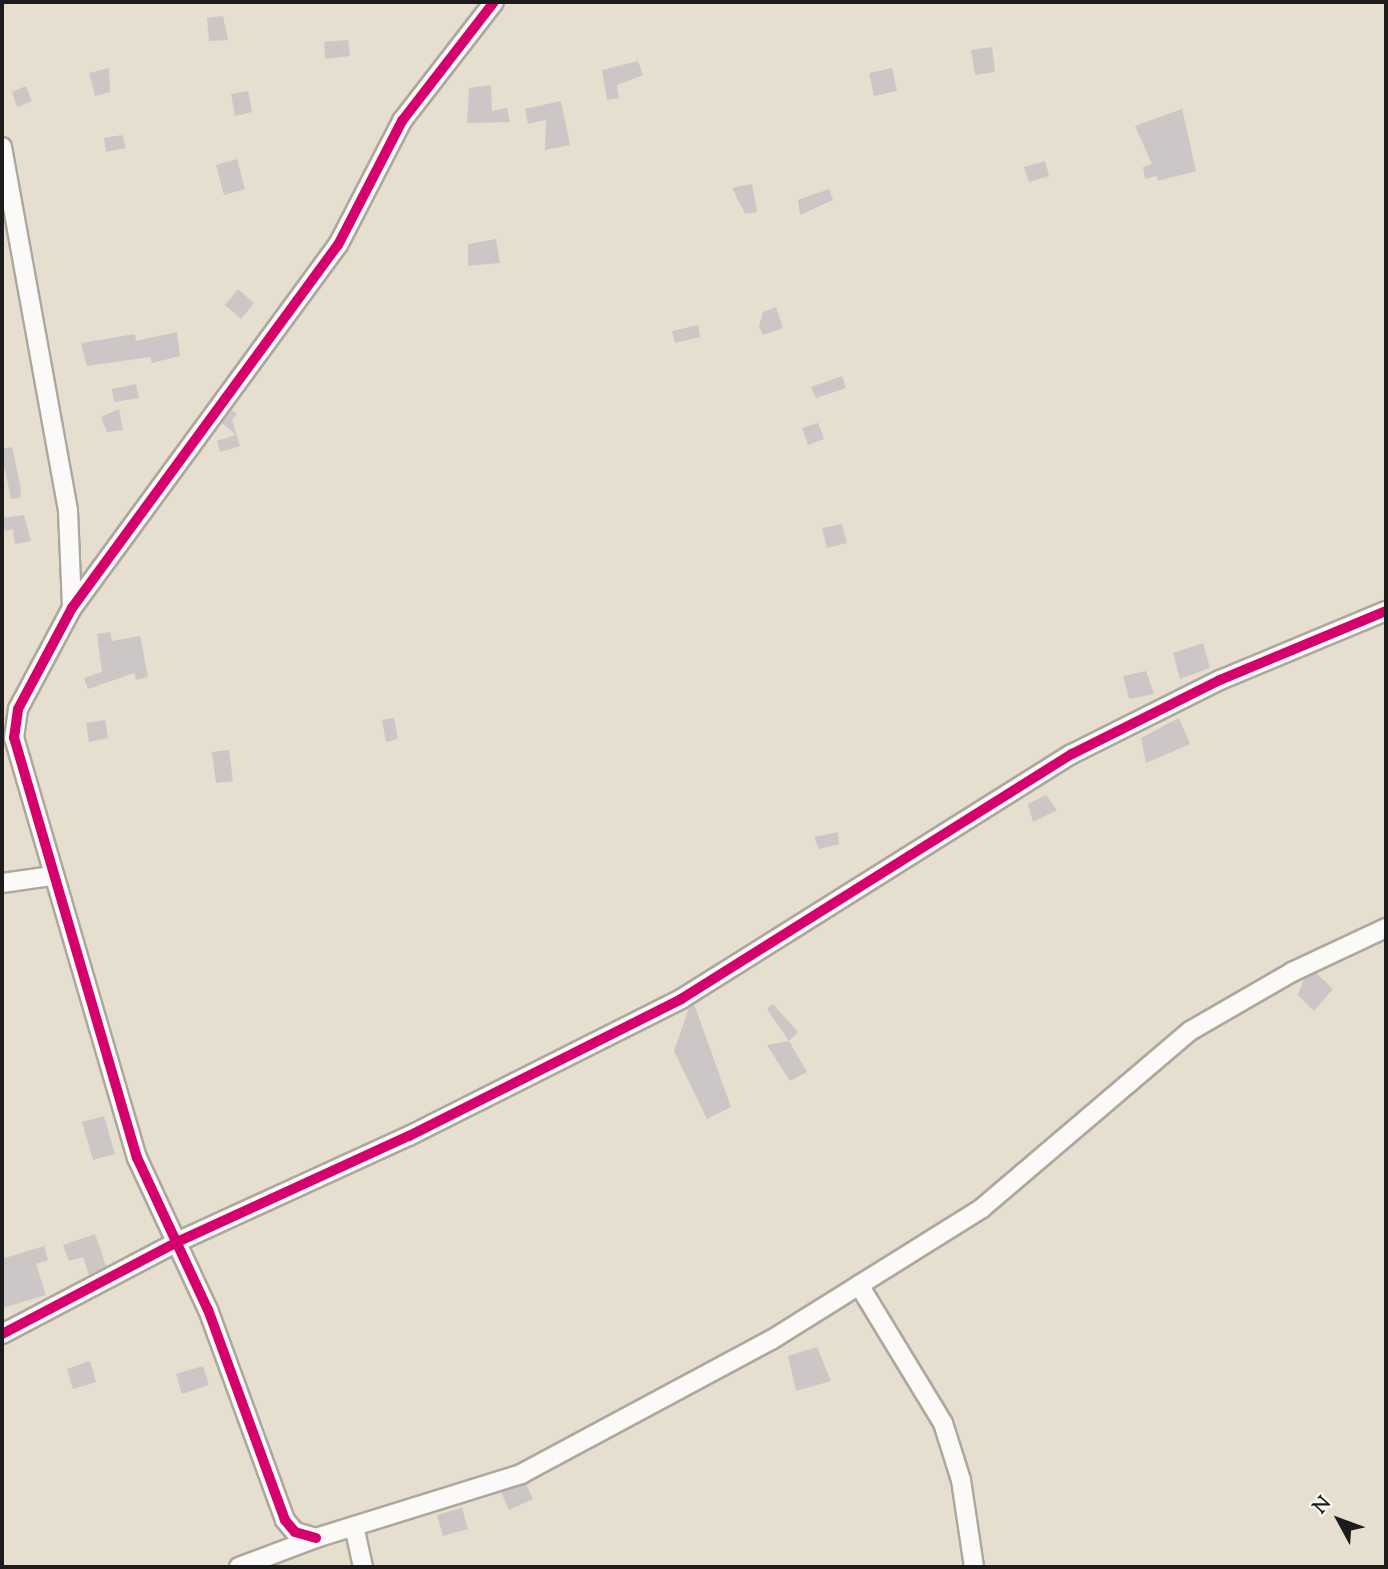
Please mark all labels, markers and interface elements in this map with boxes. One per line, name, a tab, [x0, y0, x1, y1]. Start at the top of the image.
north arrow	[1304, 1485, 1374, 1555]
text: N	[1308, 1491, 1338, 1520]

